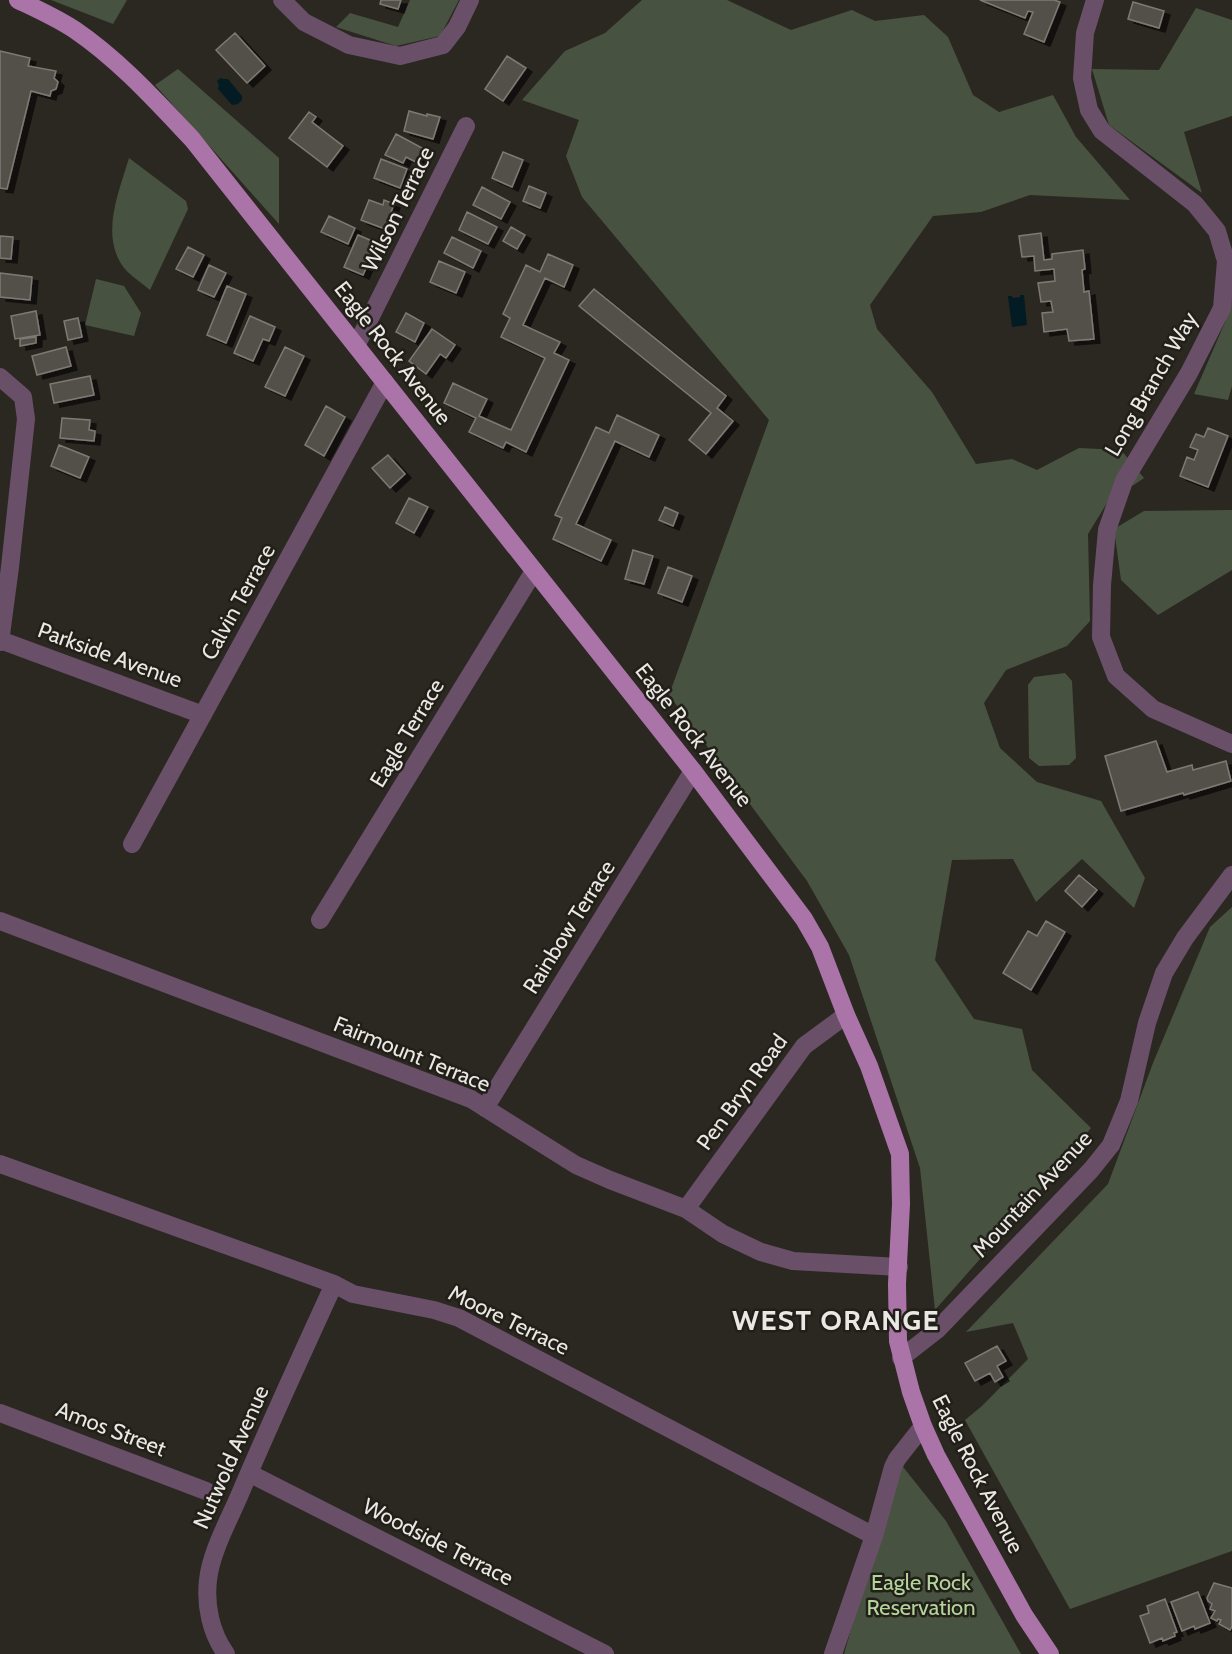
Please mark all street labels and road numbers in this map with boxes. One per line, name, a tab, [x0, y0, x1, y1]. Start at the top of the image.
street label: Wilson Terrace	[356, 142, 440, 276]
street label: Eagle Rock Avenue	[329, 276, 457, 430]
street label: Long Branch Way	[1099, 307, 1203, 461]
street label: Calvin Terrace	[195, 539, 281, 665]
street label: Parkside Avenue	[34, 616, 186, 694]
street label: Eagle Rock Avenue	[630, 658, 758, 812]
street label: Eagle Terrace	[364, 674, 450, 792]
street label: Rainbow Terrace	[517, 855, 621, 999]
street label: Fairmount Terrace	[330, 1010, 494, 1098]
street label: Pen Bryn Road	[691, 1029, 793, 1155]
street label: Mountain Avenue	[967, 1125, 1097, 1263]
street label: Moore Terrace	[444, 1279, 574, 1361]
street label: Nutwold Avenue	[187, 1381, 275, 1533]
street label: Eagle Rock Avenue	[926, 1390, 1030, 1558]
street label: Amos Street	[52, 1396, 170, 1463]
street label: Woodside Terrace	[358, 1492, 518, 1592]

